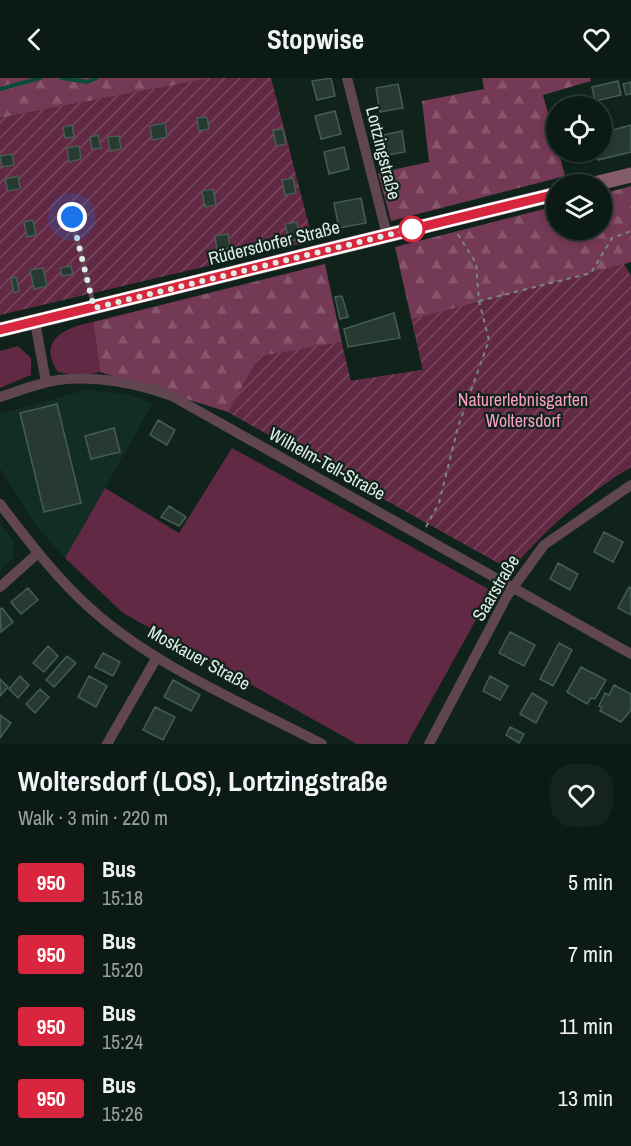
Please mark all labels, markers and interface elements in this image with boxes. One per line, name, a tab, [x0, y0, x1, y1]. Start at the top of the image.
text: Stopwise	[267, 21, 364, 57]
icon: back	[18, 23, 51, 56]
icon: heart	[580, 23, 613, 56]
map controls	[546, 96, 612, 240]
button: locate	[546, 96, 612, 162]
street label: Lortzingstraße	[360, 104, 407, 202]
button: layers	[546, 174, 612, 240]
your location	[57, 202, 87, 232]
street label: Rüdersdorfer Straße	[206, 214, 342, 271]
unlabelled marker	[399, 216, 425, 242]
park label: Naturerlebnisgarten Woltersdorf	[458, 387, 588, 433]
street label: Wilhelm-Tell-Straße	[265, 421, 390, 506]
street label: Saarstraße	[466, 550, 525, 625]
street label: Moskauer Straße	[144, 619, 255, 696]
text: Woltersdorf (LOS), Lortzingstraße	[18, 762, 388, 800]
button: heart	[550, 764, 613, 827]
text: Walk · 3 min · 220 m	[18, 804, 168, 831]
text: Bus	[102, 854, 136, 884]
text: 5 min	[568, 867, 613, 897]
text: 950	[37, 868, 65, 897]
text: 15:18	[102, 884, 143, 911]
text: Bus	[102, 926, 136, 956]
text: 7 min	[568, 939, 613, 969]
text: 950	[37, 940, 65, 969]
text: 15:20	[102, 956, 143, 983]
text: Bus	[102, 998, 136, 1028]
text: 11 min	[559, 1011, 613, 1041]
text: 950	[37, 1012, 65, 1041]
text: 15:24	[102, 1028, 143, 1055]
text: Bus	[102, 1070, 136, 1100]
text: 13 min	[558, 1083, 613, 1113]
text: 950	[37, 1084, 65, 1113]
text: 15:26	[102, 1100, 143, 1127]

